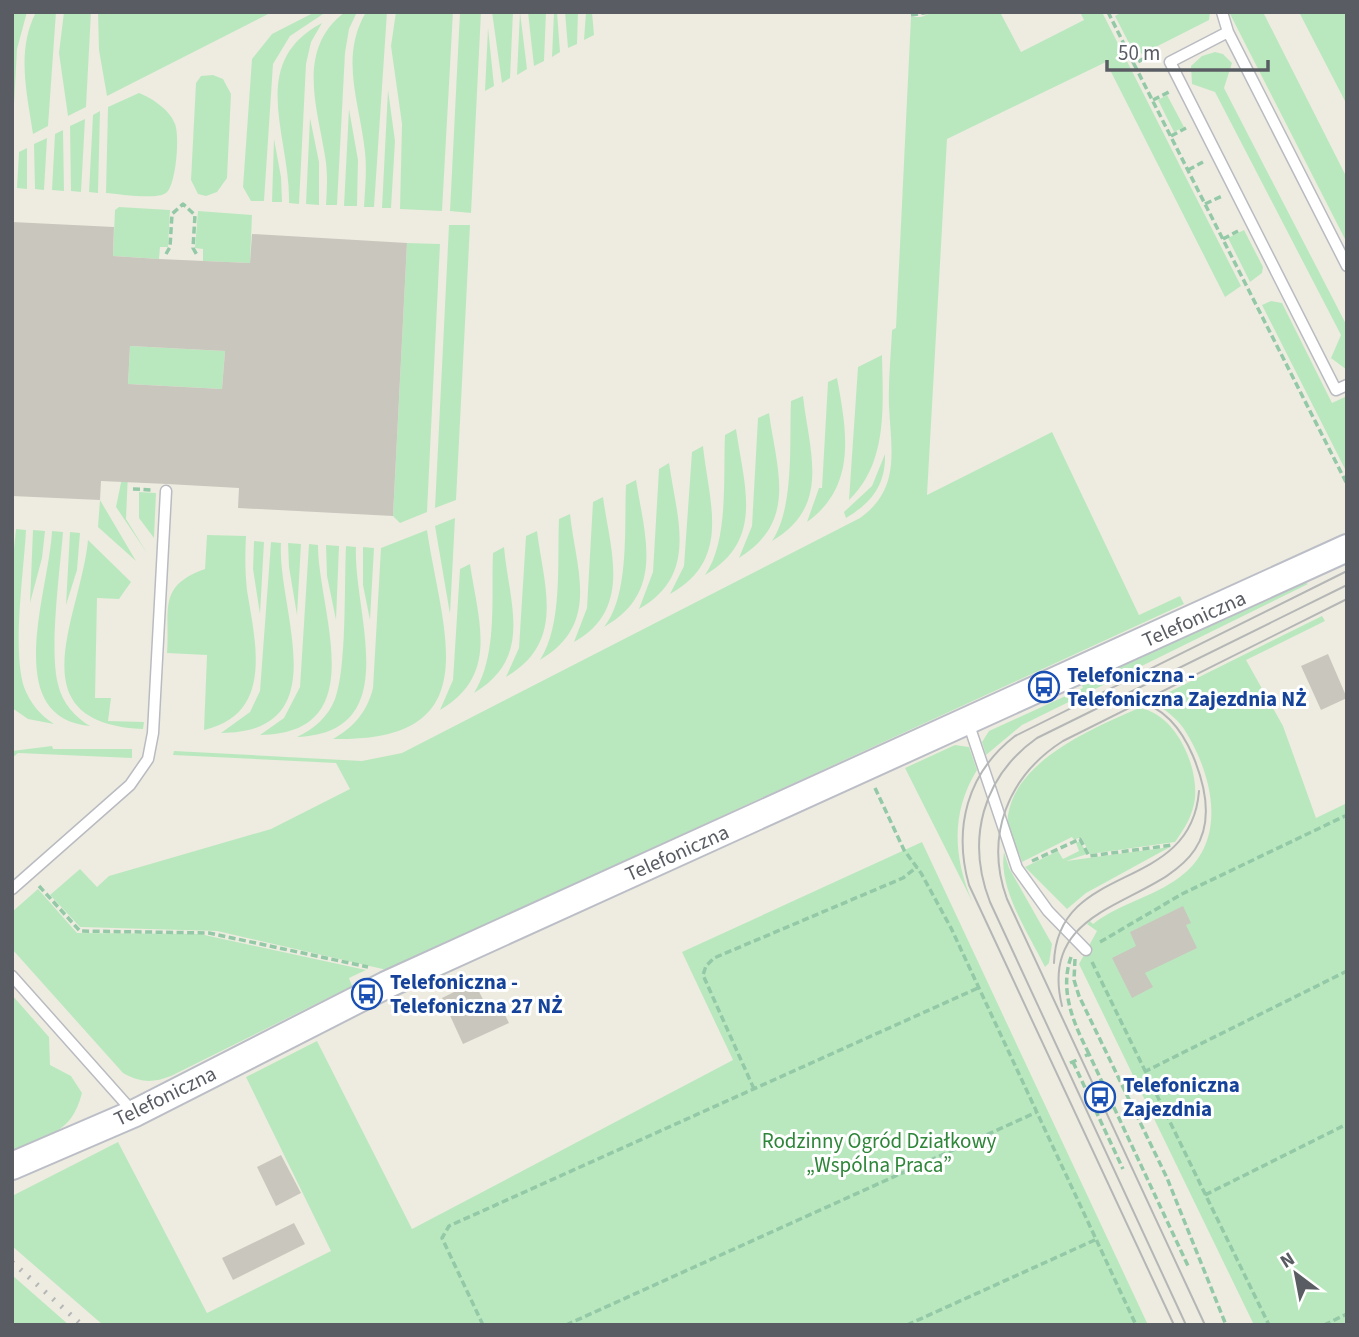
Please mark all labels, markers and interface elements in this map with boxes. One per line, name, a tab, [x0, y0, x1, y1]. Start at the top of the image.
scale bar	[1107, 28, 1268, 72]
text: 50 m	[1118, 38, 1160, 68]
street label: Telefoniczna	[1137, 583, 1251, 655]
place label: Telefoniczna - Telefoniczna Zajezdnia NŻ	[1067, 660, 1307, 714]
bus stop icon: Telefoniczna - Telefoniczna Zajezdnia NŻ	[1027, 670, 1061, 704]
street label: Telefoniczna	[620, 817, 734, 889]
place label: Telefoniczna - Telefoniczna 27 NŻ	[390, 967, 563, 1021]
bus stop icon: Telefoniczna - Telefoniczna 27 NŻ	[350, 977, 384, 1011]
street label: Telefoniczna	[109, 1058, 221, 1134]
place label: Telefoniczna Zajezdnia	[1123, 1070, 1240, 1124]
bus stop icon: Telefoniczna Zajezdnia	[1083, 1080, 1117, 1114]
park label: Rodzinny Ogród Działkowy „Wspólna Praca”	[762, 1126, 996, 1180]
north arrow	[1261, 1239, 1331, 1309]
text: N	[1275, 1246, 1300, 1276]

